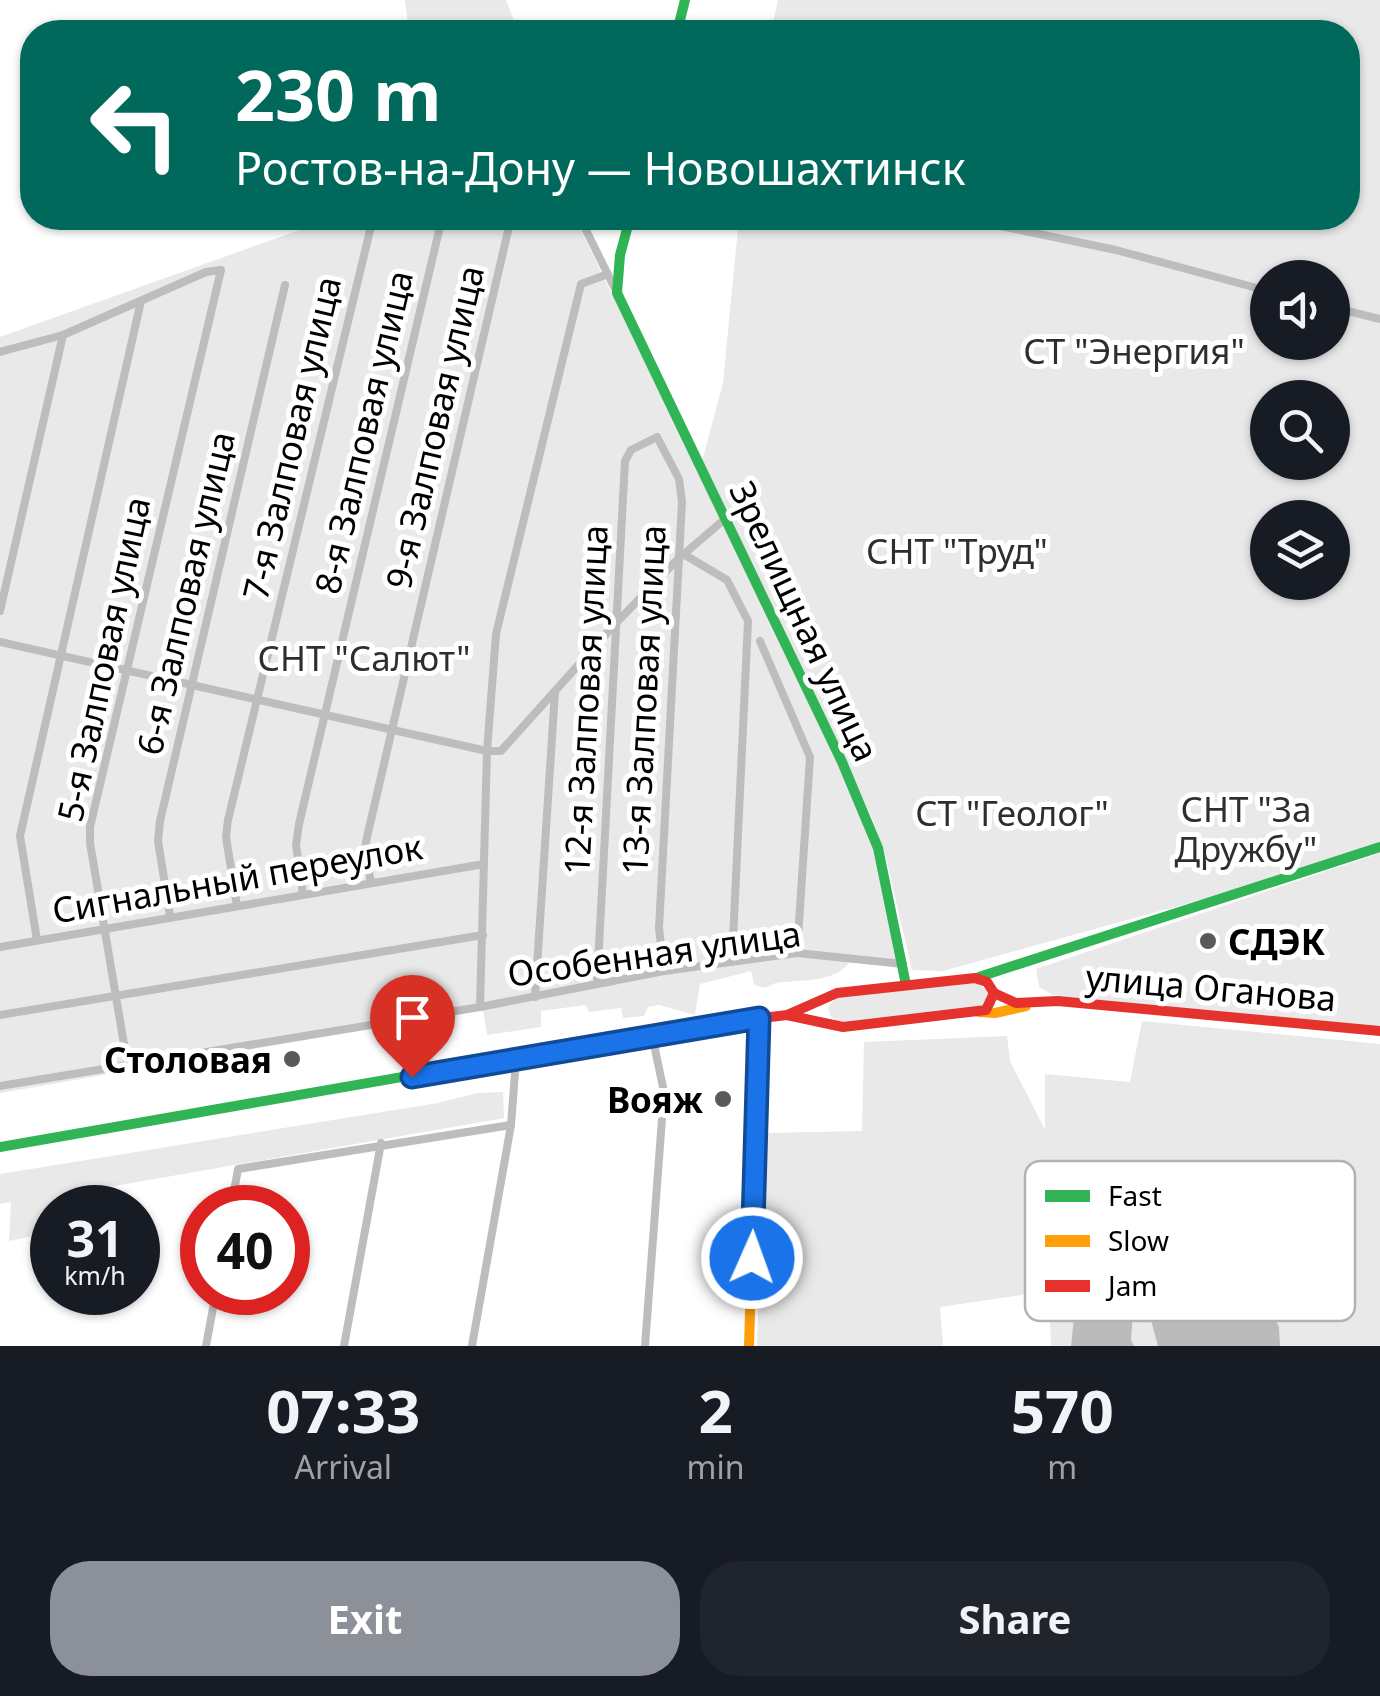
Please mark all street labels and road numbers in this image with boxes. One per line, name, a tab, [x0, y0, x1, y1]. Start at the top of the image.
street label: 9-я Залповая улица	[374, 261, 494, 593]
street label: 8-я Залповая улица	[303, 266, 423, 598]
street label: 7-я Залповая улица	[231, 272, 351, 604]
street label: 6-я Залповая улица	[125, 427, 245, 759]
street label: Зрелищная улица	[719, 473, 891, 769]
street label: 5-я Залповая улица	[46, 492, 160, 826]
street label: 12-я Залповая улица	[552, 524, 618, 876]
street label: 13-я Залповая улица	[610, 524, 676, 876]
street label: Сигнальный переулок	[48, 822, 426, 934]
street label: Особенная улица	[504, 909, 804, 997]
street label: улица Оганова	[1084, 953, 1338, 1021]

